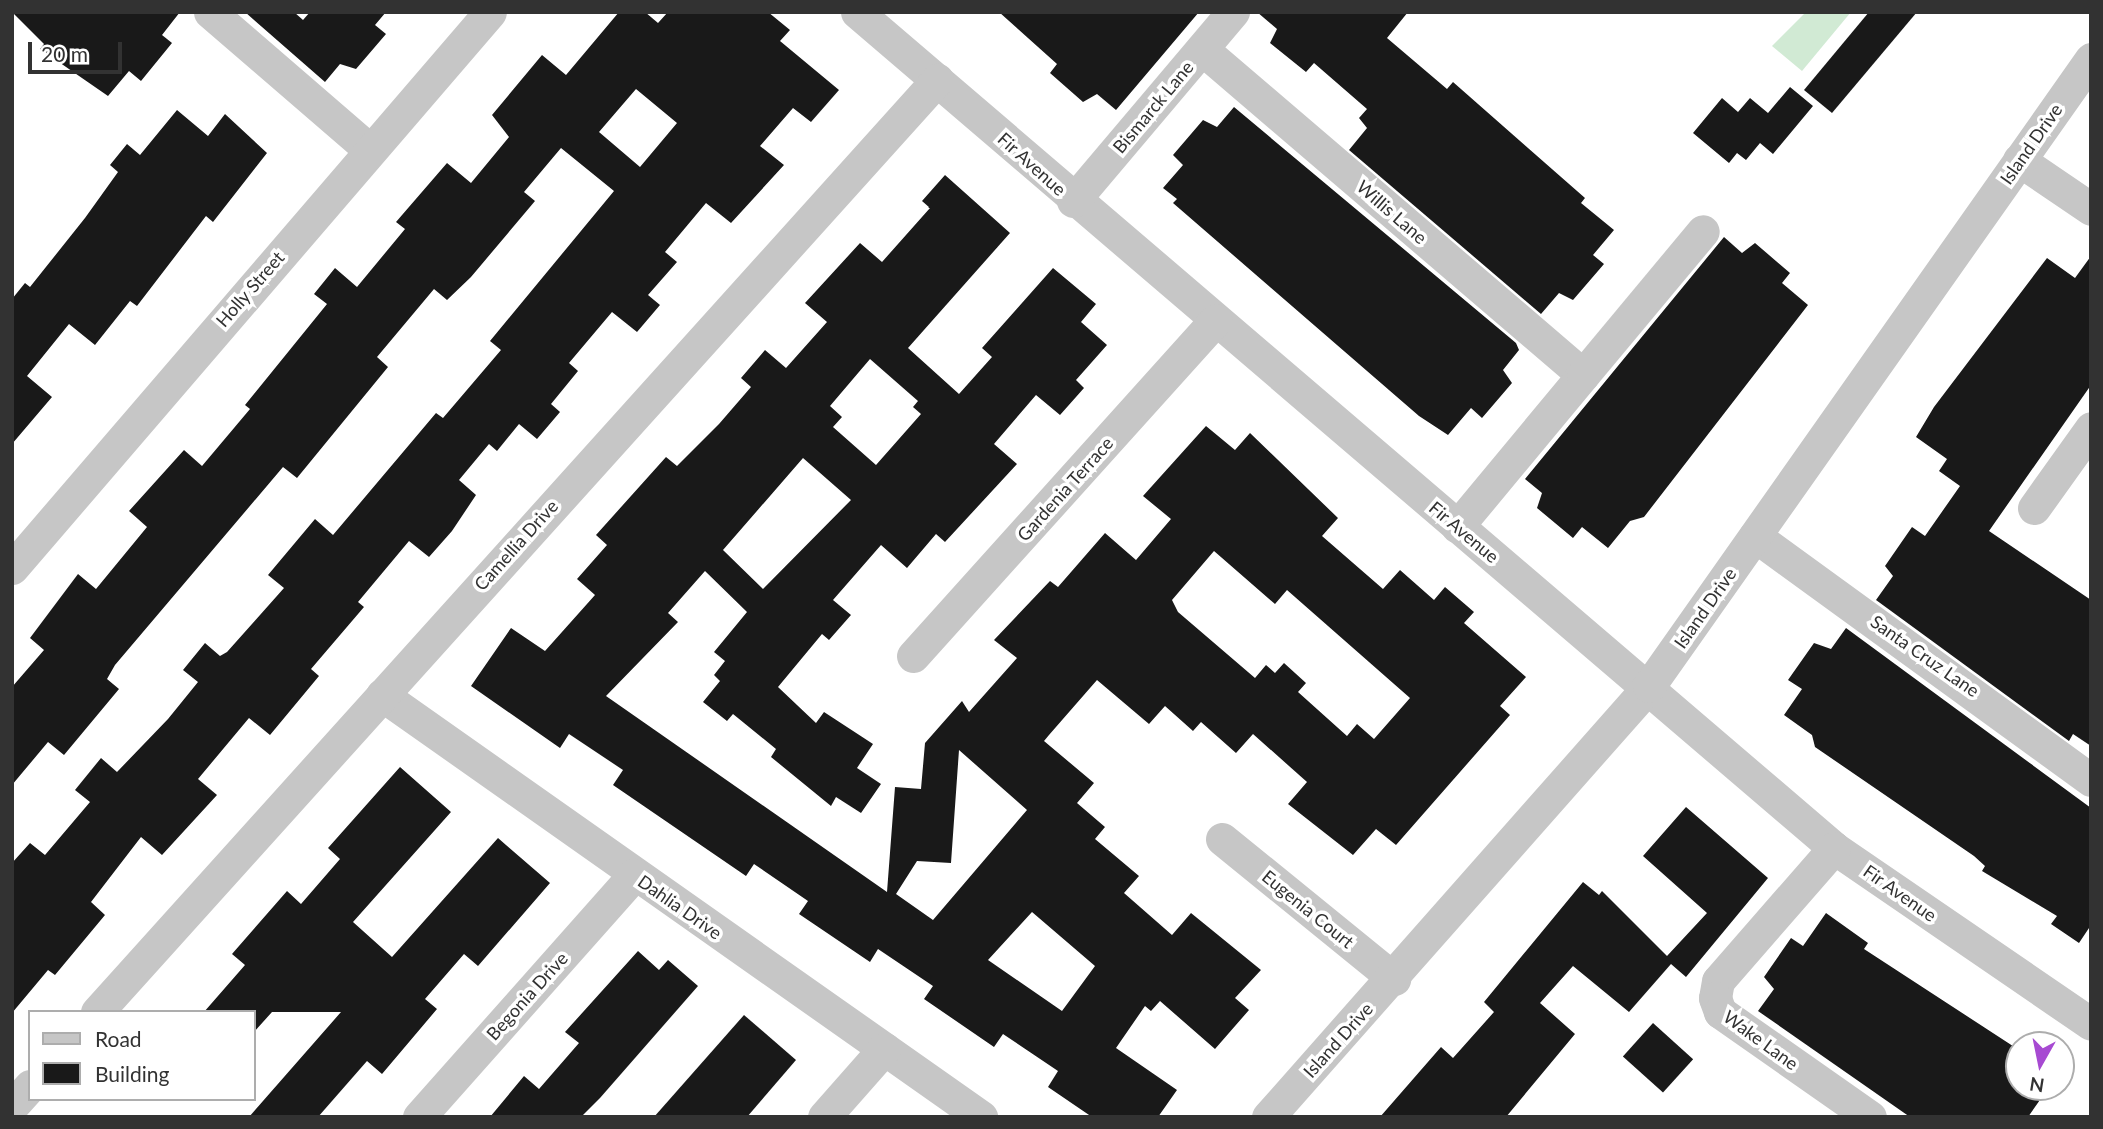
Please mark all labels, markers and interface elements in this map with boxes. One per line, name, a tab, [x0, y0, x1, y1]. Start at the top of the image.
scale bar	[32, 28, 126, 72]
text: 20 m	[41, 41, 88, 66]
street label: Bismarck Lane	[1108, 57, 1198, 157]
street label: Island Drive	[1995, 100, 2067, 188]
street label: Fir Avenue	[993, 127, 1071, 201]
street label: Willis Lane	[1353, 176, 1431, 248]
street label: Holly Street	[211, 247, 289, 331]
street label: Gardenia Terrace	[1012, 432, 1118, 546]
street label: Camellia Drive	[470, 495, 562, 595]
street label: Fir Avenue	[1424, 496, 1504, 568]
street label: Island Drive	[1669, 564, 1741, 652]
street label: Santa Cruz Lane	[1867, 611, 1983, 701]
street label: Fir Avenue	[1859, 860, 1941, 926]
street label: Eugenia Court	[1258, 865, 1358, 953]
street label: Dahlia Drive	[634, 870, 726, 944]
street label: Begonia Drive	[482, 947, 572, 1045]
street label: Island Drive	[1299, 998, 1377, 1082]
street label: Wake Lane	[1719, 1006, 1803, 1074]
legend	[28, 1010, 256, 1101]
text: Road	[95, 1026, 142, 1051]
north arrow	[2005, 1031, 2075, 1101]
text: Building	[95, 1061, 170, 1086]
text: N	[2028, 1073, 2046, 1098]

